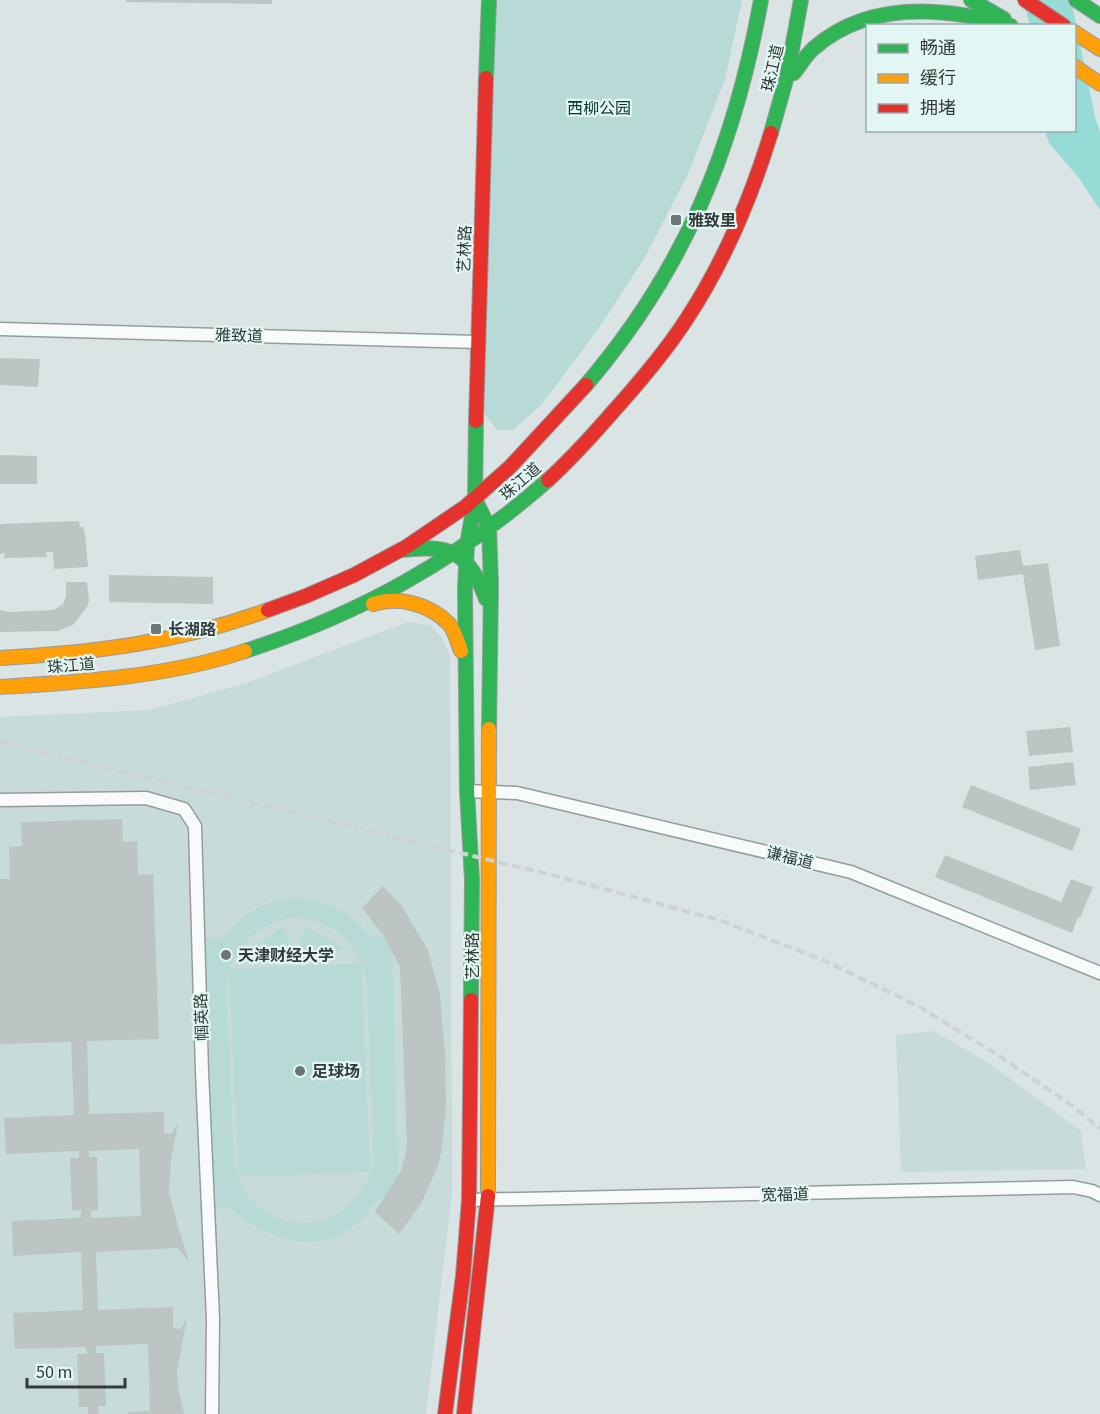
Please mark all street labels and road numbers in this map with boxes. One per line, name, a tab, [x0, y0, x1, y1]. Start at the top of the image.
street label: 珠江道	[757, 42, 789, 94]
street label: 艺林路	[453, 225, 477, 273]
street label: 雅致道	[215, 324, 263, 348]
street label: 珠江道	[495, 458, 546, 506]
street label: 珠江道	[46, 653, 96, 679]
street label: 谦福道	[764, 841, 816, 874]
street label: 艺林路	[462, 932, 484, 980]
street label: 帼英路	[190, 993, 214, 1041]
street label: 宽福道	[761, 1184, 809, 1206]

